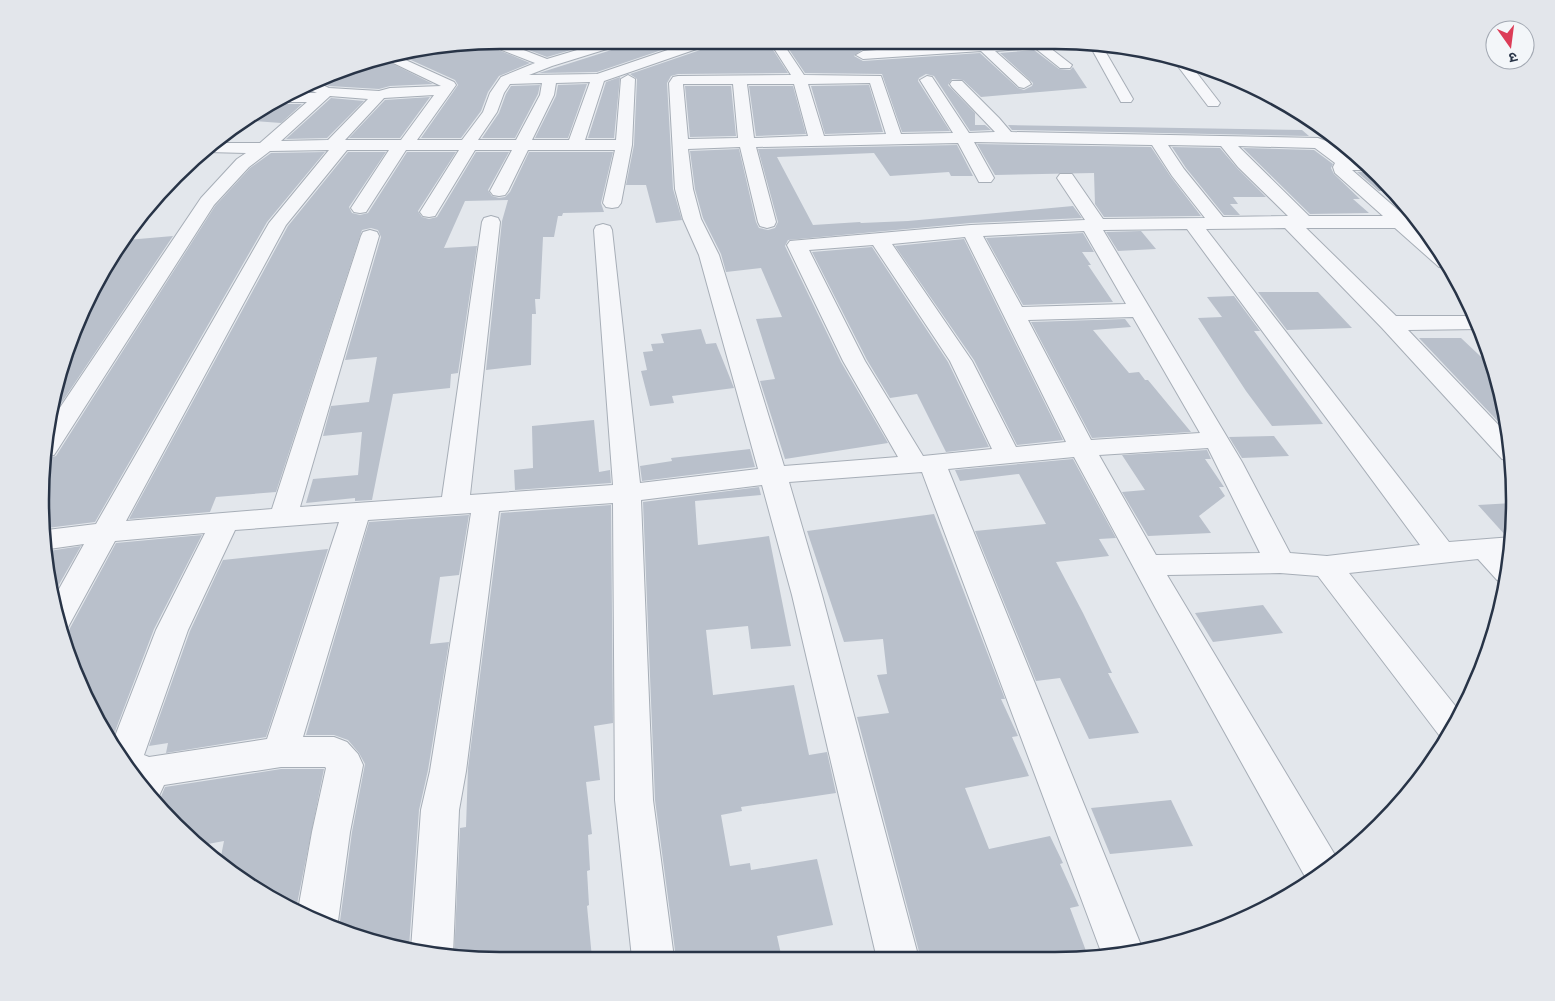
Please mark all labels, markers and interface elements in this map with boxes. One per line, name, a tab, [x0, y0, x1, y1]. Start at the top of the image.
north arrow	[1485, 20, 1535, 70]
text: उ	[1506, 48, 1519, 68]

